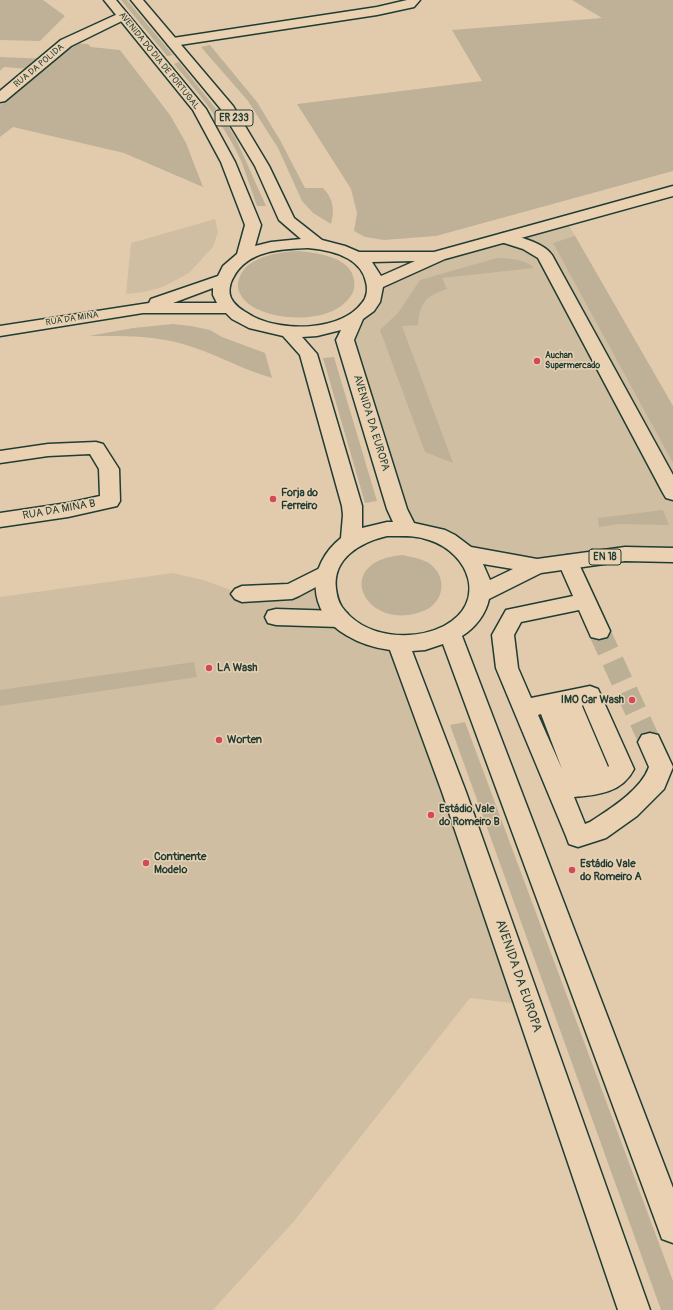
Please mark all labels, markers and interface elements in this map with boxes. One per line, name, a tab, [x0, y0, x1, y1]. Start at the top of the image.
street label: AVENIDA DO DIA DE PORTUGAL	[116, 10, 202, 112]
street label: RUA DA POLIDA	[12, 42, 66, 90]
road number: ER 233	[215, 110, 253, 126]
street label: RUA DA MINA	[45, 309, 99, 329]
place label: Auchan Supermercado	[545, 351, 600, 372]
marker: Auchan Supermercado	[532, 356, 542, 366]
street label: AVENIDA DA EUROPA	[350, 373, 392, 473]
place label: Forja do Ferreiro	[281, 486, 318, 512]
marker: Forja do Ferreiro	[268, 494, 278, 504]
street label: RUA DA MINA B	[22, 497, 96, 523]
road number: EN 18	[589, 549, 621, 565]
place label: LA Wash	[217, 661, 257, 675]
marker: LA Wash	[204, 663, 214, 673]
place label: IMO Car Wash	[561, 693, 624, 707]
marker: IMO Car Wash	[627, 695, 637, 705]
place label: Worten	[227, 733, 262, 747]
marker: Worten	[214, 735, 224, 745]
place label: Estádio Vale do Romeiro B	[439, 802, 500, 828]
marker: Estádio Vale do Romeiro B	[426, 810, 436, 820]
place label: Continente Modelo	[154, 850, 206, 876]
place label: Estádio Vale do Romeiro A	[580, 857, 642, 883]
marker: Continente Modelo	[141, 858, 151, 868]
marker: Estádio Vale do Romeiro A	[567, 865, 577, 875]
street label: AVENIDA DA EUROPA	[491, 918, 545, 1034]

